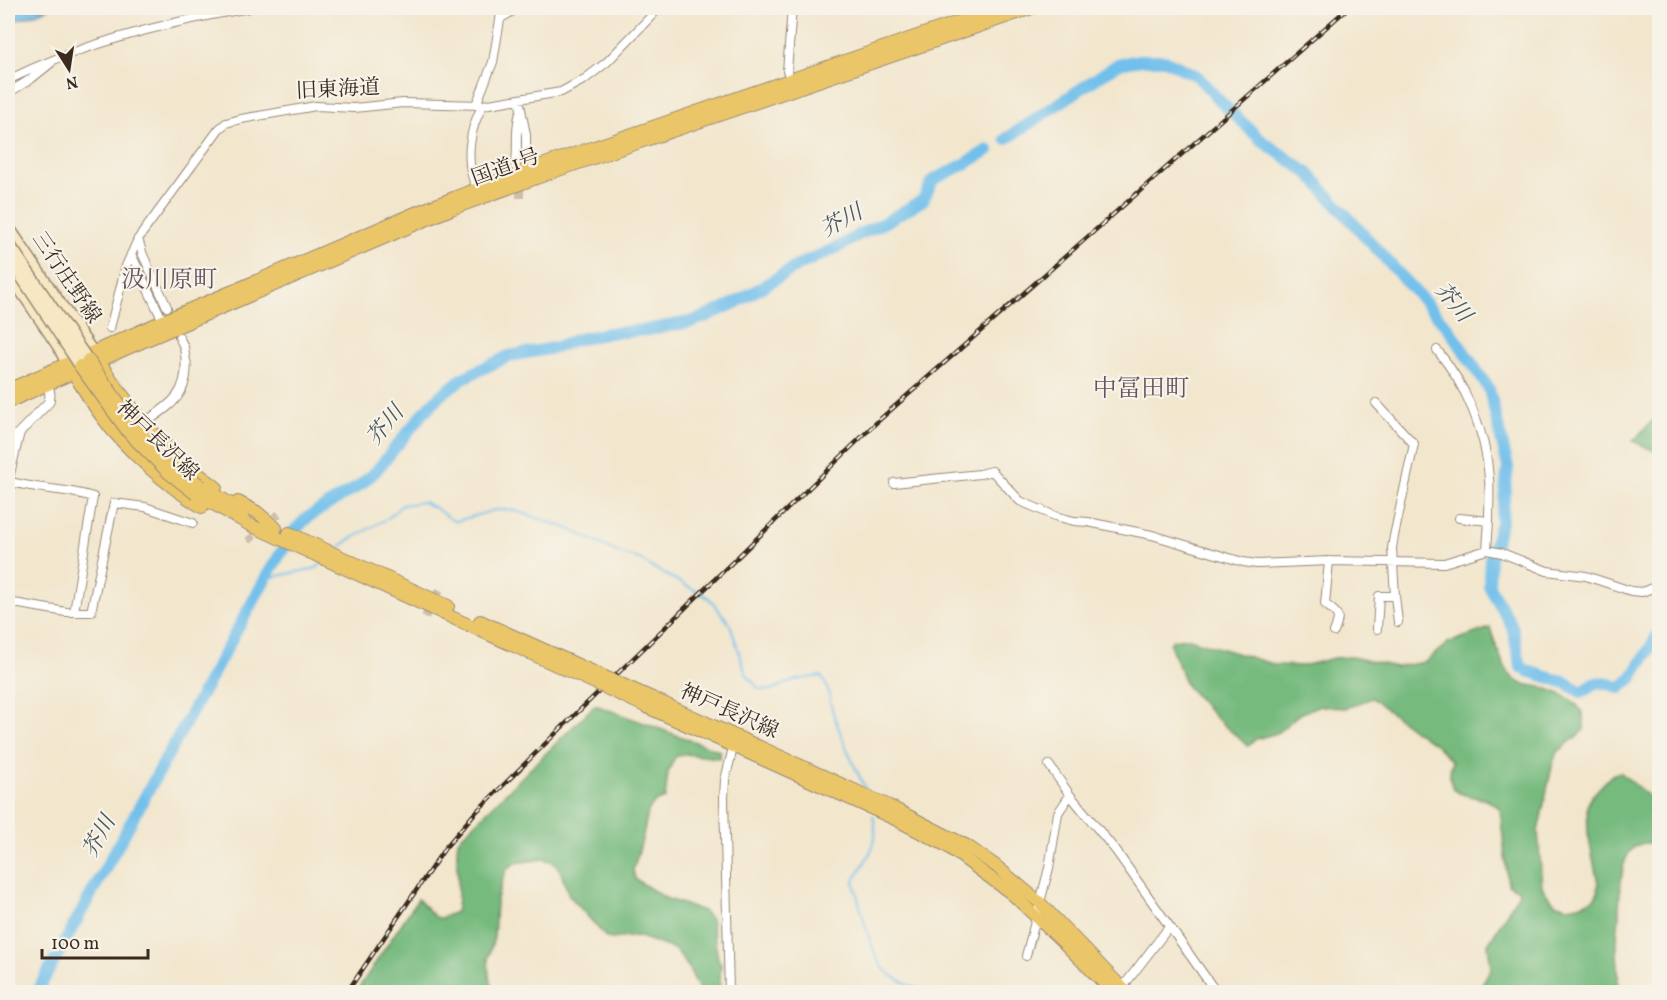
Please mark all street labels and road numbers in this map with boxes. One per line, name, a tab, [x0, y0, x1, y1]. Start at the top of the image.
street label: 旧東海道	[295, 73, 381, 107]
street label: 国道1号	[468, 142, 544, 194]
street label: 三行庄野線	[25, 226, 107, 330]
street label: 神戸長沢線	[109, 394, 205, 488]
street label: 神戸長沢線	[675, 677, 783, 747]

